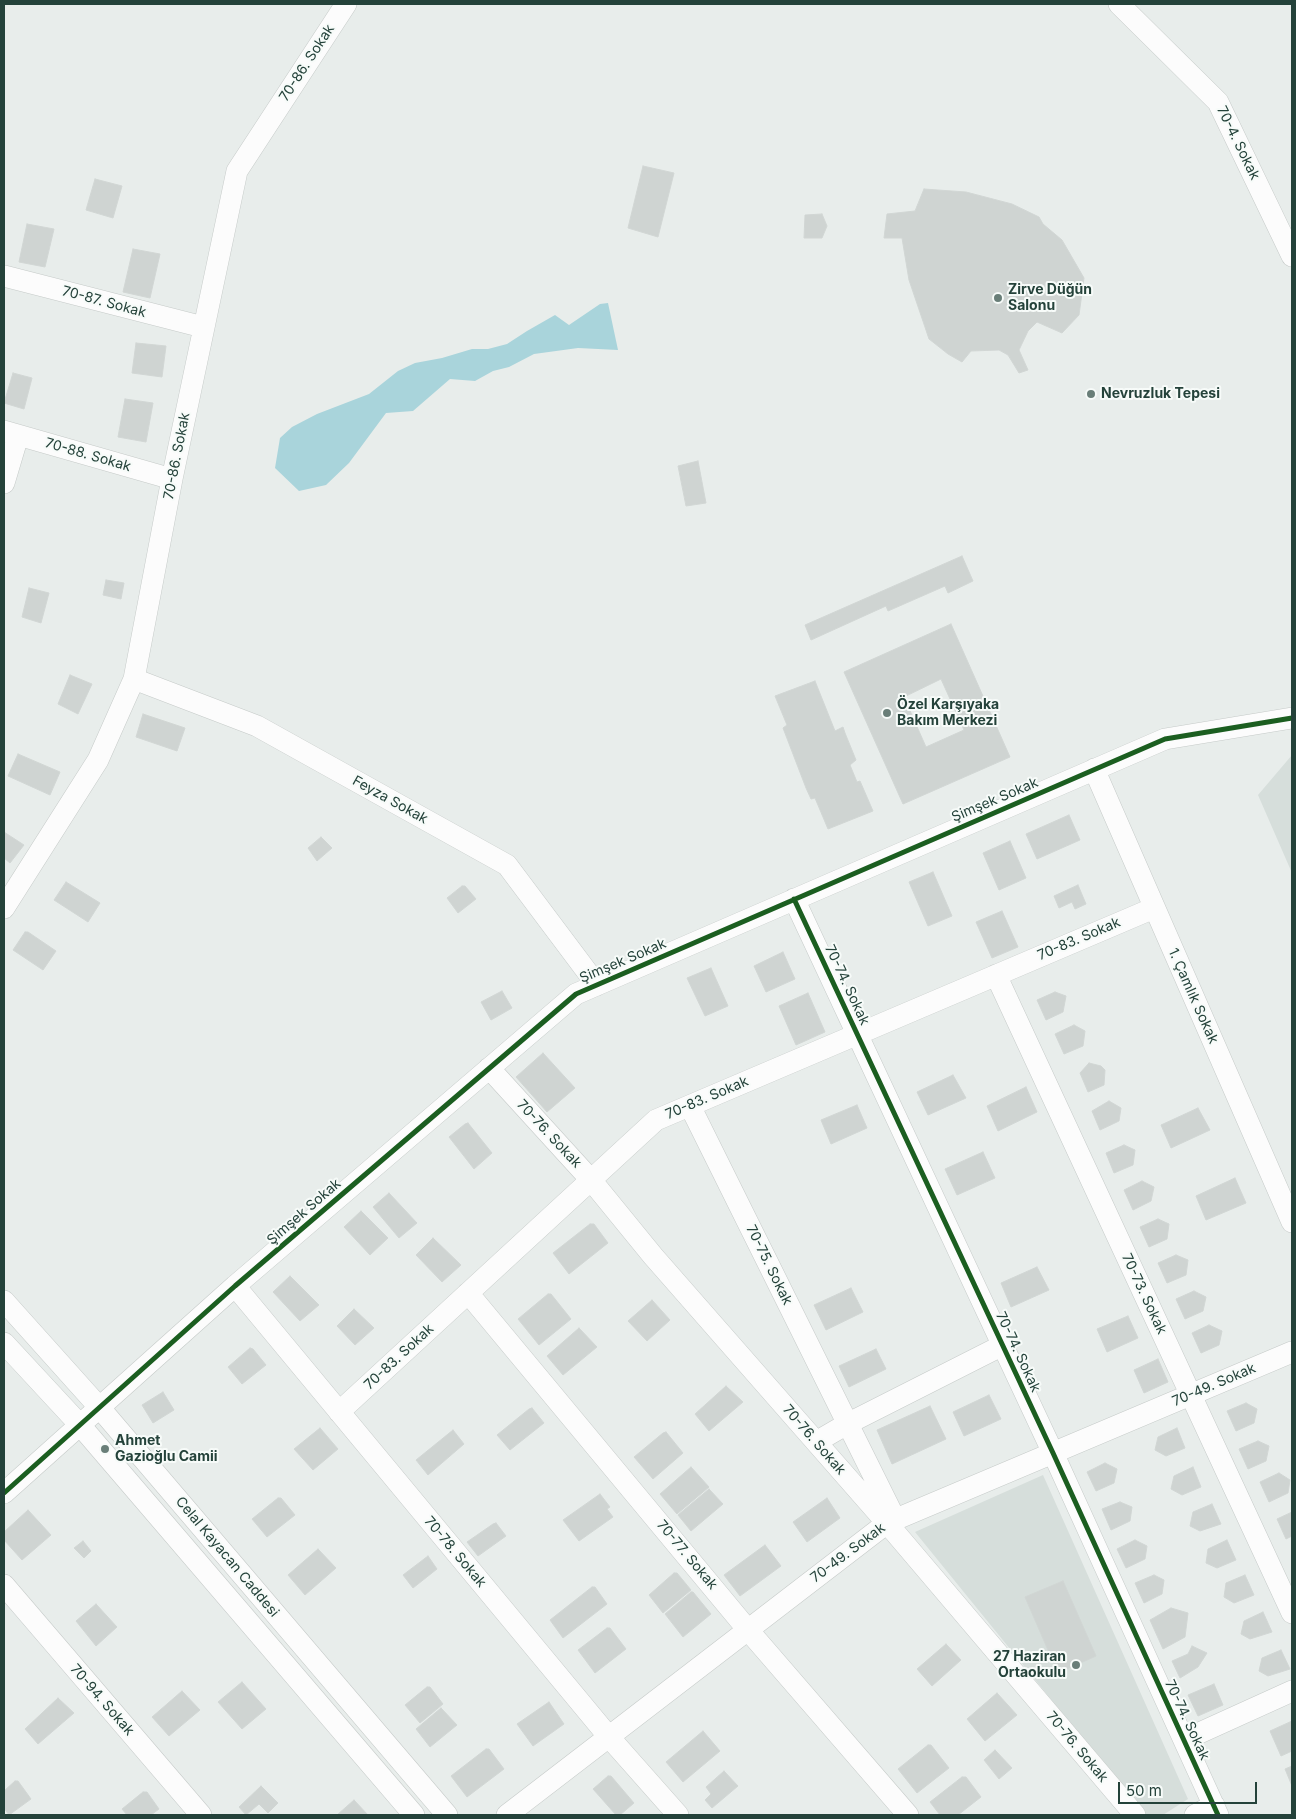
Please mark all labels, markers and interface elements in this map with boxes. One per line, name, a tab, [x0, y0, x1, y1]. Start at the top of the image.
street label: 70-86. Sokak	[276, 21, 338, 105]
street label: 70-4. Sokak	[1213, 103, 1263, 183]
place label: Zirve Düğün Salonu	[1008, 282, 1092, 314]
street label: 70-87. Sokak	[60, 283, 148, 321]
marker: Zirve Düğün Salonu	[992, 292, 1004, 304]
place label: Nevruzluk Tepesi	[1101, 386, 1220, 402]
marker: Nevruzluk Tepesi	[1085, 388, 1097, 400]
street label: 70-86. Sokak	[160, 411, 194, 501]
street label: 70-88. Sokak	[43, 435, 133, 475]
place label: Özel Karşıyaka Bakım Merkezi	[897, 697, 999, 730]
marker: Özel Karşıyaka Bakım Merkezi	[881, 707, 893, 719]
street label: Feyza Sokak	[349, 772, 431, 828]
street label: Şimşek Sokak	[949, 774, 1041, 826]
street label: 70-83. Sokak	[1035, 914, 1123, 964]
street label: Şimşek Sokak	[577, 935, 669, 987]
street label: 70-74. Sokak	[821, 942, 873, 1028]
street label: 1. Çamlık Sokak	[1164, 946, 1222, 1046]
street label: 70-83. Sokak	[663, 1073, 751, 1123]
street label: 70-76. Sokak	[513, 1096, 585, 1172]
street label: Şimşek Sokak	[264, 1175, 344, 1249]
street label: 70-75. Sokak	[742, 1222, 796, 1308]
street label: 70-73. Sokak	[1118, 1251, 1170, 1337]
street label: 70-74. Sokak	[992, 1309, 1044, 1395]
street label: 70-83. Sokak	[361, 1321, 437, 1393]
street label: 70-49. Sokak	[1170, 1360, 1258, 1410]
street label: 70-76. Sokak	[779, 1402, 849, 1478]
place label: Ahmet Gazioğlu Camii	[115, 1433, 218, 1465]
marker: Ahmet Gazioğlu Camii	[99, 1443, 111, 1455]
street label: Celal Kayacan Caddesi	[172, 1493, 282, 1621]
street label: 70-78. Sokak	[421, 1513, 489, 1591]
street label: 70-77. Sokak	[653, 1517, 721, 1593]
street label: 70-49. Sokak	[807, 1520, 889, 1586]
place label: 27 Haziran Ortaokulu	[993, 1649, 1066, 1681]
marker: 27 Haziran Ortaokulu	[1070, 1659, 1082, 1671]
street label: 70-94. Sokak	[67, 1661, 137, 1739]
street label: 70-74. Sokak	[1161, 1677, 1213, 1763]
street label: 70-76. Sokak	[1043, 1708, 1111, 1786]
scale bar	[1121, 1772, 1260, 1804]
text: 50 m	[1126, 1781, 1162, 1800]

